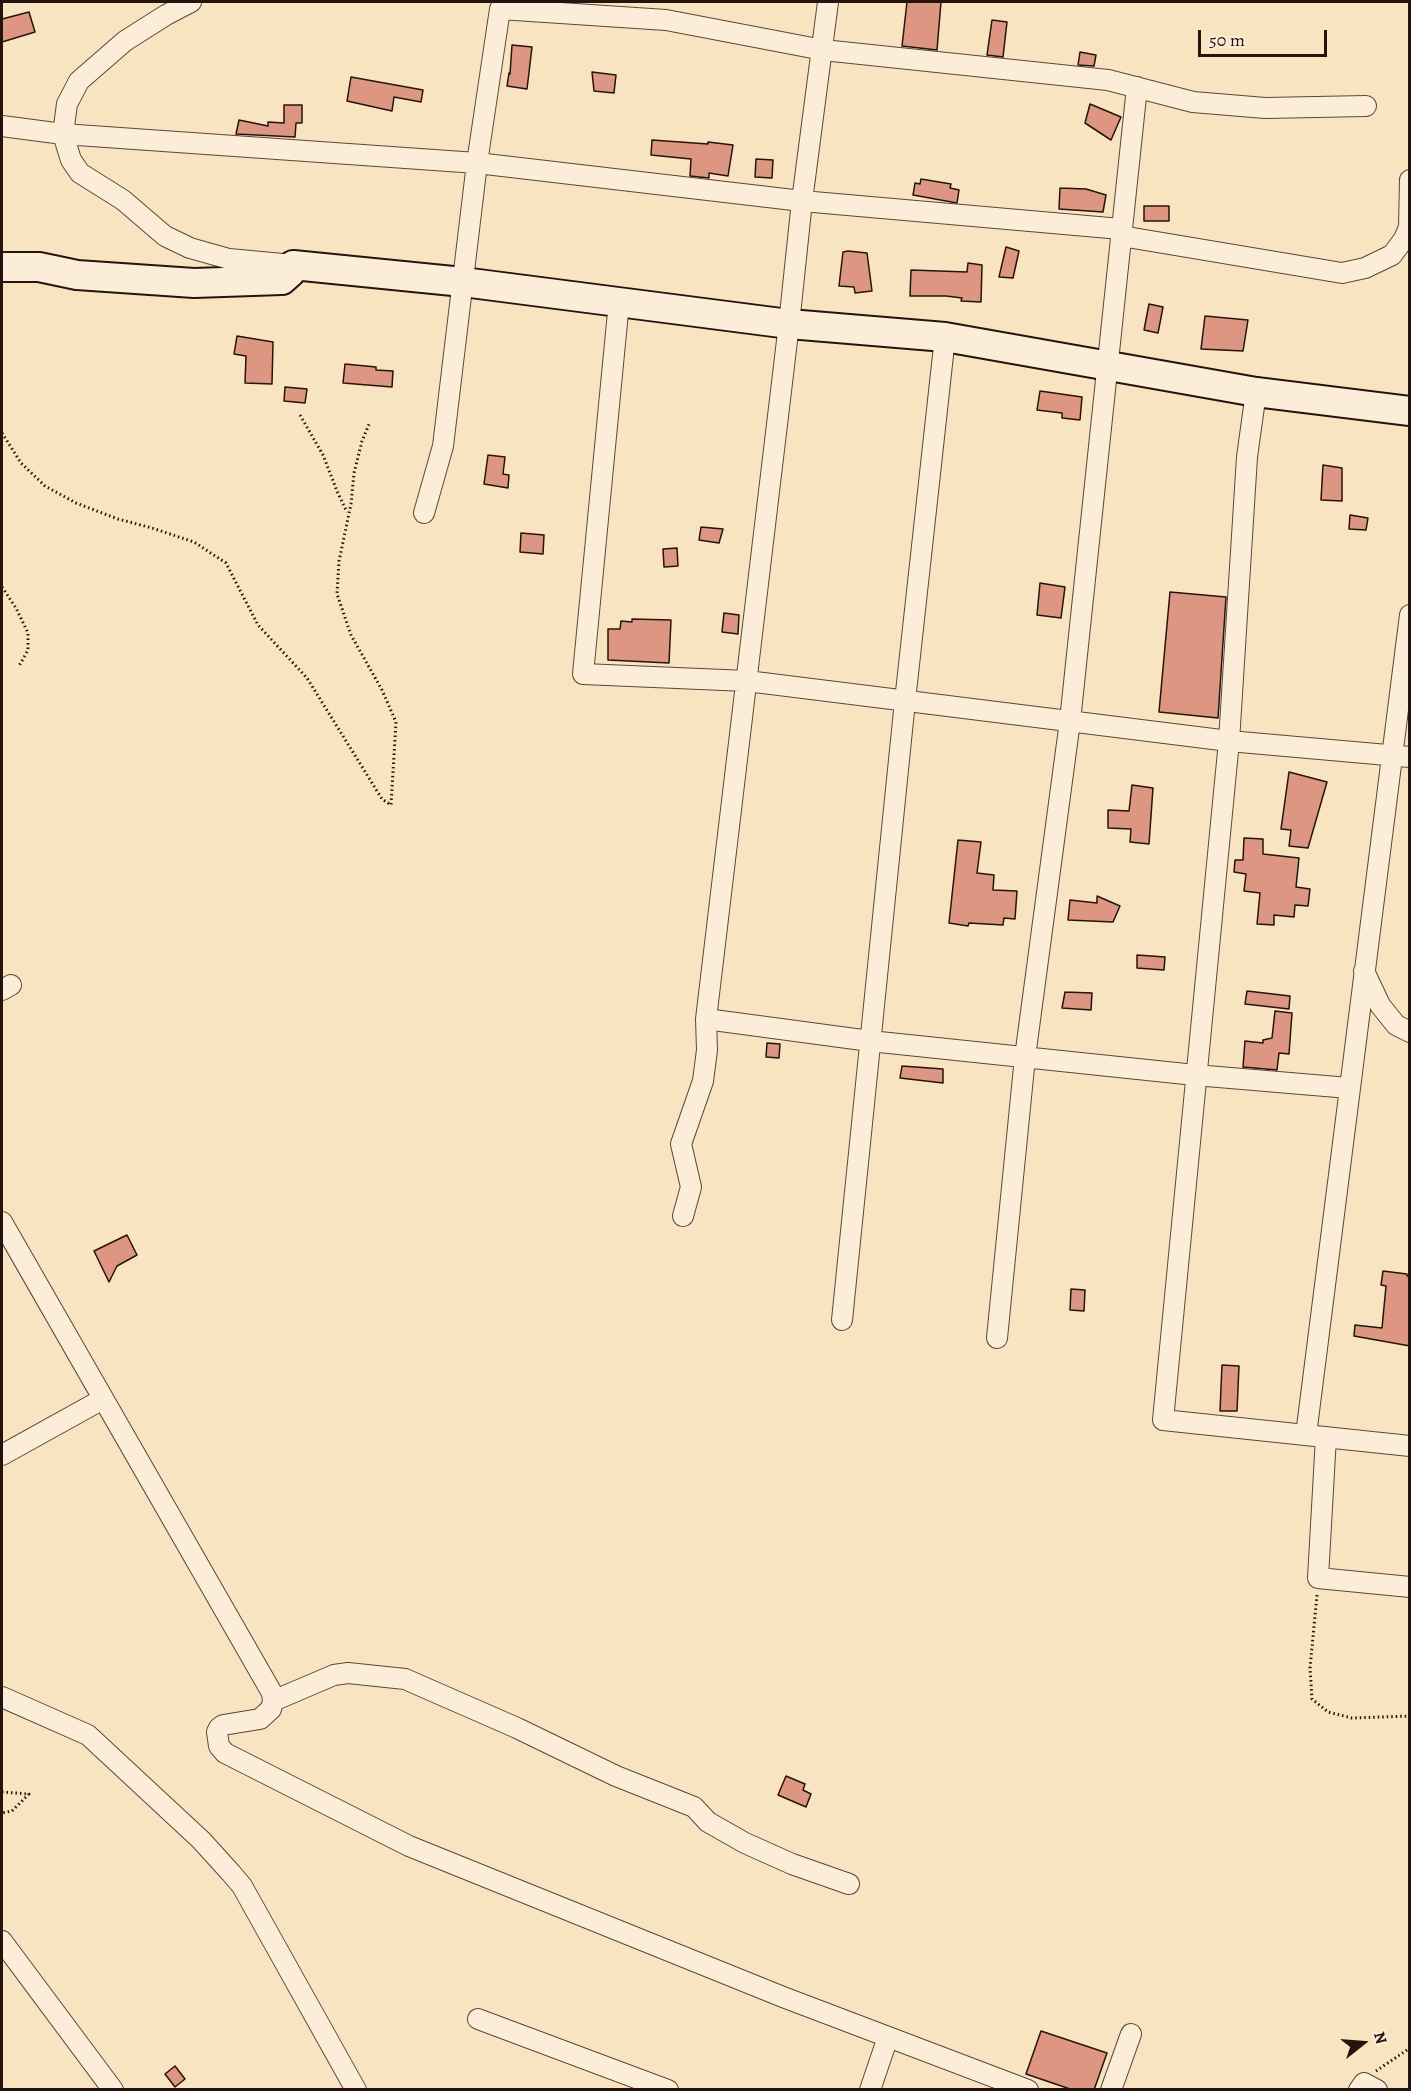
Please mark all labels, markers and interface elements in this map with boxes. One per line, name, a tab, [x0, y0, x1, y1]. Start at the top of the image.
scale bar	[1201, 18, 1330, 56]
text: 50 m	[1209, 28, 1245, 52]
north arrow	[1333, 2013, 1393, 2073]
text: N	[1368, 2029, 1392, 2047]

